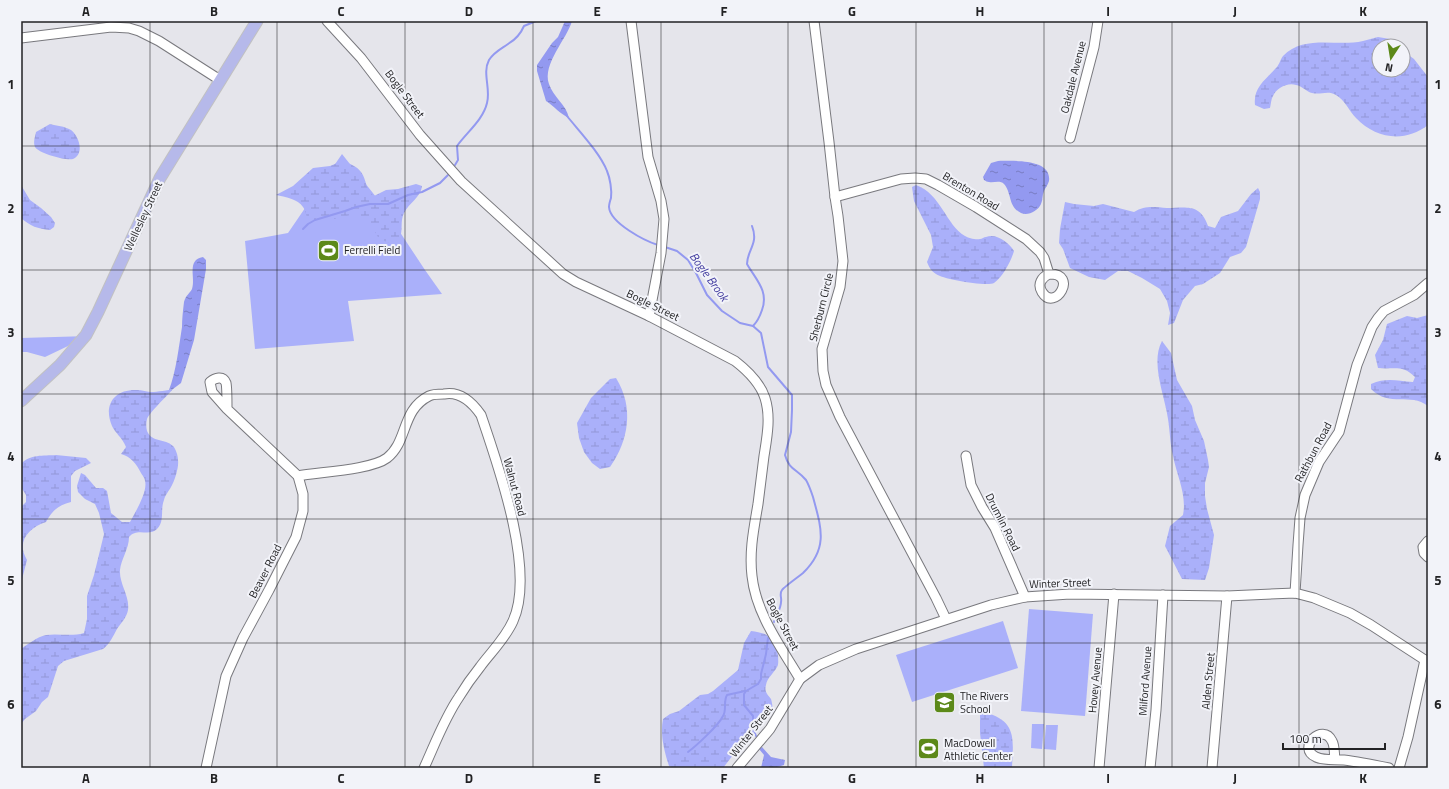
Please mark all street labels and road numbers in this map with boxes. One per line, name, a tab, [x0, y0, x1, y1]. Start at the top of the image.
street label: Oakdale Avenue	[1056, 39, 1090, 115]
street label: Bogle Street	[381, 66, 429, 122]
street label: Brenton Road	[940, 168, 1003, 214]
street label: Wellesley Street	[120, 179, 166, 253]
street label: Sherburn Circle	[805, 271, 837, 343]
street label: Bogle Street	[624, 285, 682, 325]
street label: Rathbun Road	[1290, 419, 1336, 485]
street label: Walnut Road	[500, 456, 530, 518]
street label: Drumlin Road	[982, 490, 1025, 554]
street label: Beaver Road	[245, 541, 286, 601]
street label: Winter Street	[1029, 574, 1091, 592]
street label: Bogle Street	[763, 595, 804, 653]
street label: Milford Avenue	[1135, 645, 1155, 716]
street label: Hovey Avenue	[1084, 646, 1106, 714]
street label: Alden Street	[1198, 652, 1218, 710]
street label: Winter Street	[726, 702, 776, 760]

